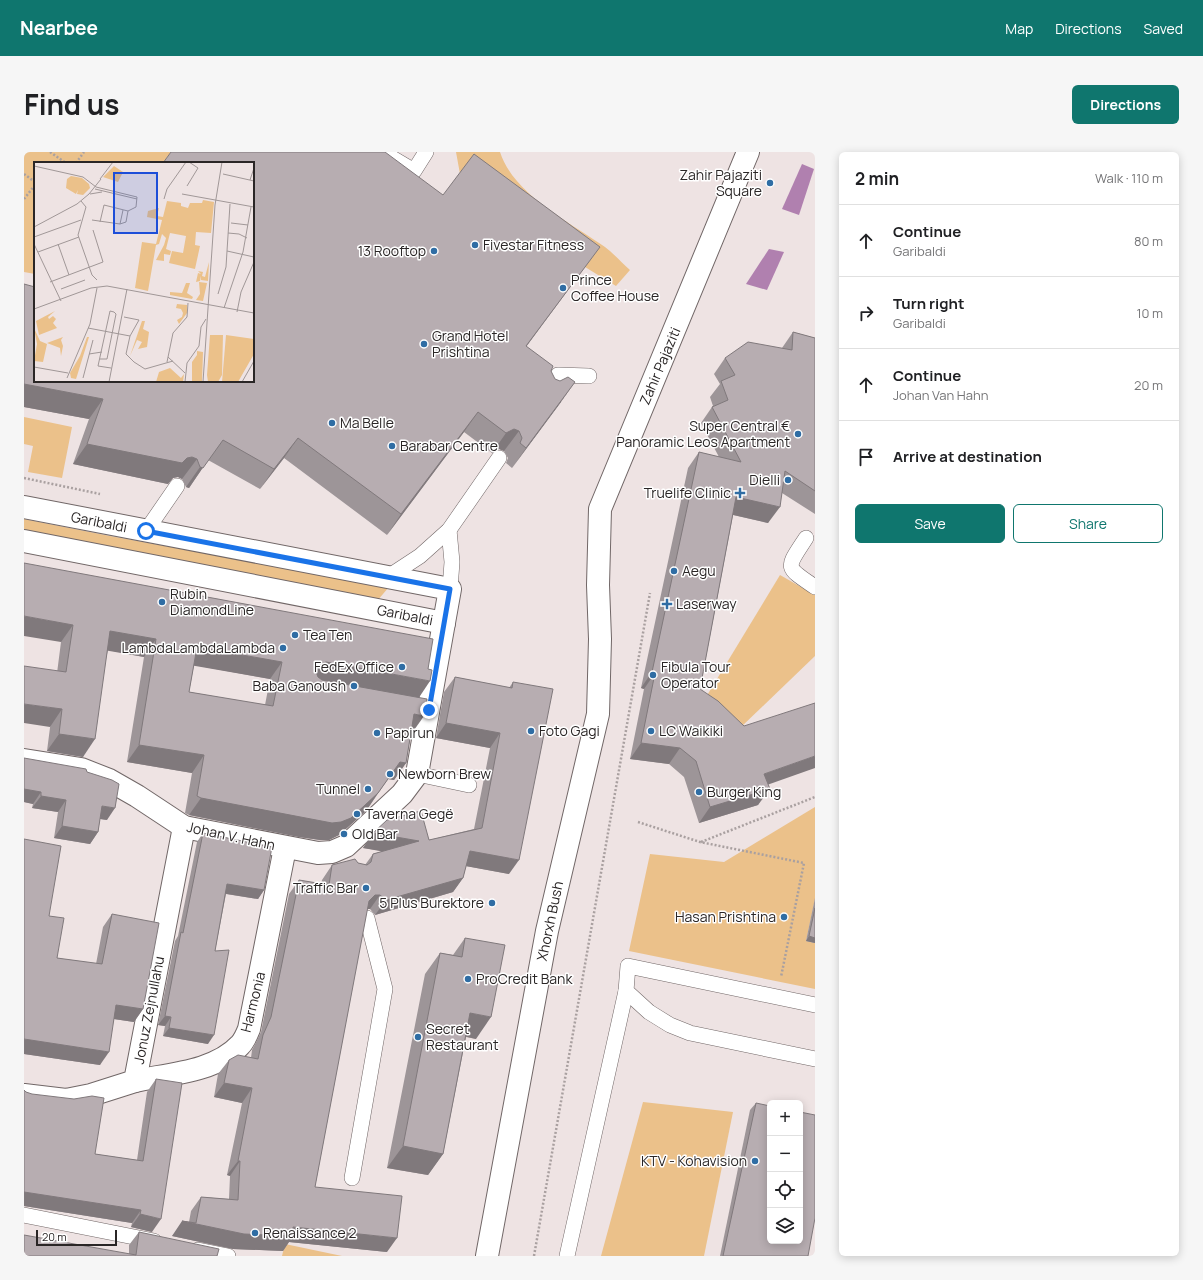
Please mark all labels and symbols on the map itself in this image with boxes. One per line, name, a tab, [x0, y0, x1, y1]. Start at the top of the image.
inset map	[34, 162, 254, 382]
place label: Zahir Pajaziti Square	[679, 165, 762, 200]
marker: Zahir Pajaziti Square	[765, 178, 775, 188]
place label: Fivestar Fitness	[483, 235, 584, 254]
marker: Fivestar Fitness	[470, 240, 480, 250]
place label: 13 Rooftop	[358, 241, 426, 260]
marker: 13 Rooftop	[429, 246, 439, 256]
place label: Prince Coffee House	[571, 270, 659, 305]
marker: Prince Coffee House	[558, 283, 568, 293]
street label: Zahir Pajaziti	[635, 324, 684, 408]
place label: Grand Hotel Prishtina	[432, 326, 508, 361]
marker: Grand Hotel Prishtina	[419, 339, 429, 349]
place label: Ma Belle	[340, 413, 394, 432]
place label: Super Central € Panoramic Leos Apartment	[616, 416, 790, 451]
marker: Ma Belle	[327, 418, 337, 428]
marker: Super Central € Panoramic Leos Apartment	[793, 429, 803, 439]
place label: Barabar Centre	[400, 436, 498, 455]
marker: Barabar Centre	[387, 441, 397, 451]
place label: Dielli	[749, 470, 780, 489]
marker: Dielli	[783, 475, 793, 485]
place label: Truelife Clinic	[644, 483, 731, 502]
marker: Truelife Clinic	[734, 487, 746, 499]
street label: Garibaldi	[69, 507, 129, 536]
route start	[137, 522, 155, 540]
place label: Aegu	[682, 561, 716, 580]
marker: Aegu	[669, 566, 679, 576]
place label: Rubin DiamondLine	[170, 584, 254, 619]
place label: Laserway	[676, 594, 737, 613]
marker: Rubin DiamondLine	[157, 597, 167, 607]
marker: Laserway	[661, 598, 673, 610]
street label: Garibaldi	[375, 600, 435, 629]
place label: Tea Ten	[303, 625, 352, 644]
marker: Tea Ten	[290, 630, 300, 640]
place label: LambdaLambdaLambda	[122, 638, 275, 657]
marker: LambdaLambdaLambda	[278, 643, 288, 653]
place label: FedEx Office	[314, 657, 394, 676]
place label: Fibula Tour Operator	[661, 657, 731, 692]
marker: FedEx Office	[397, 662, 407, 672]
marker: Fibula Tour Operator	[648, 670, 658, 680]
place label: Baba Ganoush	[253, 676, 346, 695]
marker: Baba Ganoush	[349, 681, 359, 691]
route end	[420, 701, 438, 719]
place label: Foto Gagi	[539, 721, 600, 740]
place label: LC Waikiki	[659, 721, 723, 740]
place label: Papirun	[385, 723, 434, 742]
marker: Foto Gagi	[526, 726, 536, 736]
marker: LC Waikiki	[646, 726, 656, 736]
marker: Papirun	[372, 728, 382, 738]
place label: Newborn Brew	[398, 764, 491, 783]
marker: Newborn Brew	[385, 769, 395, 779]
place label: Tunnel	[316, 779, 360, 798]
place label: Burger King	[707, 782, 781, 801]
marker: Tunnel	[363, 784, 373, 794]
marker: Burger King	[694, 787, 704, 797]
place label: Taverna Gegë	[365, 804, 453, 823]
marker: Taverna Gegë	[352, 809, 362, 819]
street label: Johan V. Hahn	[185, 817, 277, 854]
place label: Old Bar	[352, 824, 398, 843]
marker: Old Bar	[339, 829, 349, 839]
place label: Traffic Bar	[293, 878, 358, 897]
street label: Xhorxh Bush	[532, 879, 567, 963]
marker: Traffic Bar	[361, 883, 371, 893]
place label: 5 Plus Burektore	[379, 893, 484, 912]
marker: 5 Plus Burektore	[487, 898, 497, 908]
place label: Hasan Prishtina	[675, 907, 776, 926]
marker: Hasan Prishtina	[779, 912, 789, 922]
street label: Jonuz Zejnullahu	[129, 954, 168, 1065]
place label: ProCredit Bank	[476, 969, 573, 988]
street label: Harmonia	[236, 970, 269, 1034]
marker: ProCredit Bank	[463, 974, 473, 984]
place label: Secret Restaurant	[426, 1019, 499, 1054]
marker: Secret Restaurant	[413, 1032, 423, 1042]
place label: KTV - Kohavision	[641, 1151, 747, 1170]
marker: KTV - Kohavision	[750, 1156, 760, 1166]
place label: Renaissance 2	[263, 1223, 356, 1242]
scale bar	[36, 1228, 117, 1247]
marker: Renaissance 2	[250, 1228, 260, 1238]

